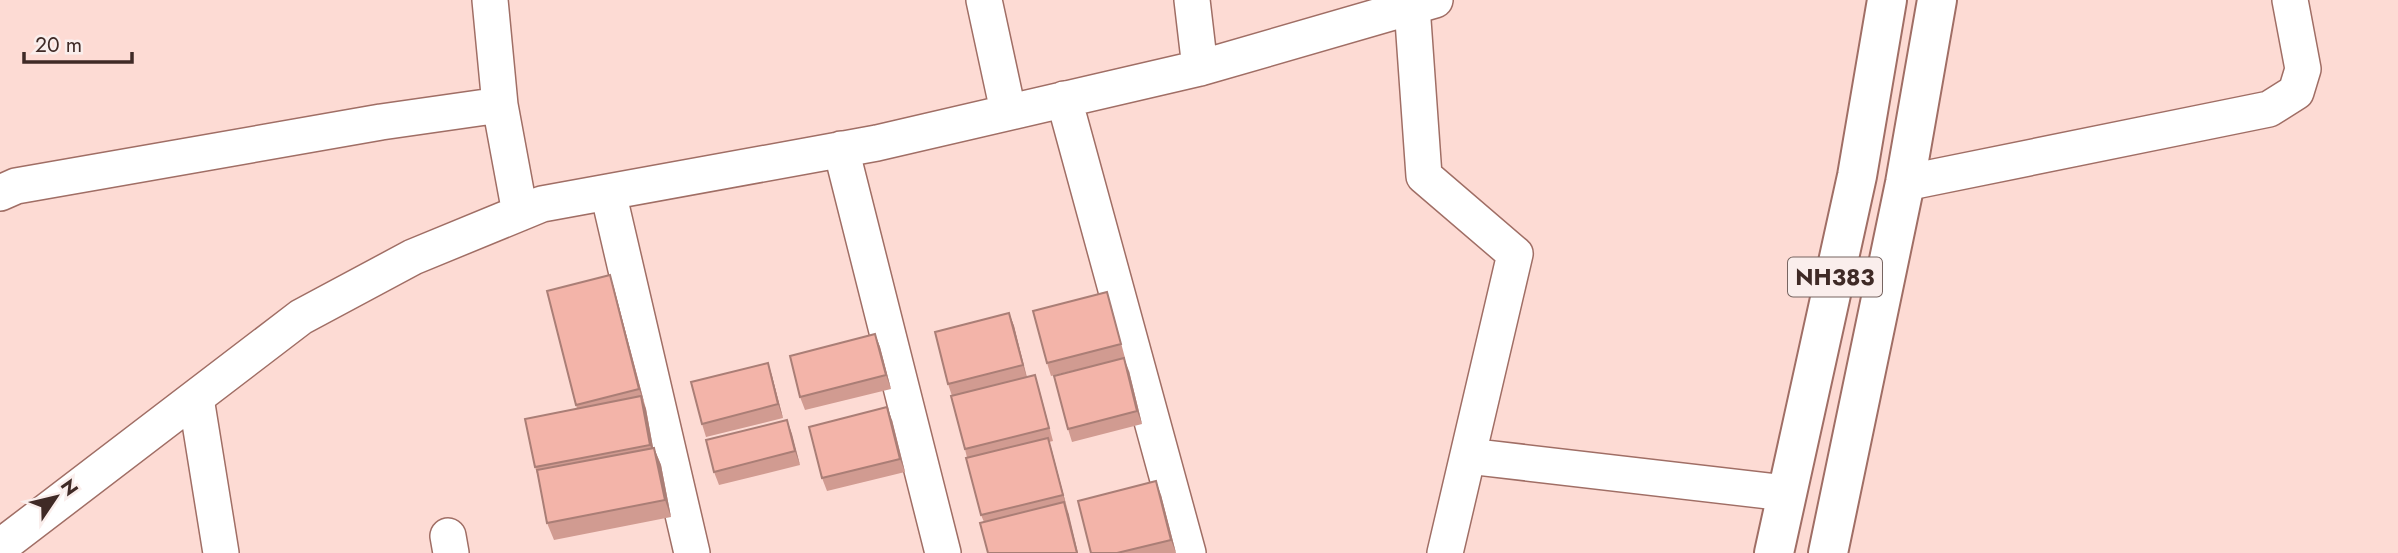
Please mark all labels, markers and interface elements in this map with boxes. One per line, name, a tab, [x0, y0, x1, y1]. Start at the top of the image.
scale bar	[24, 21, 133, 65]
text: 20 m	[35, 30, 82, 60]
road number: NH383	[1788, 258, 1882, 296]
north arrow	[21, 462, 91, 532]
text: N	[54, 474, 85, 501]

